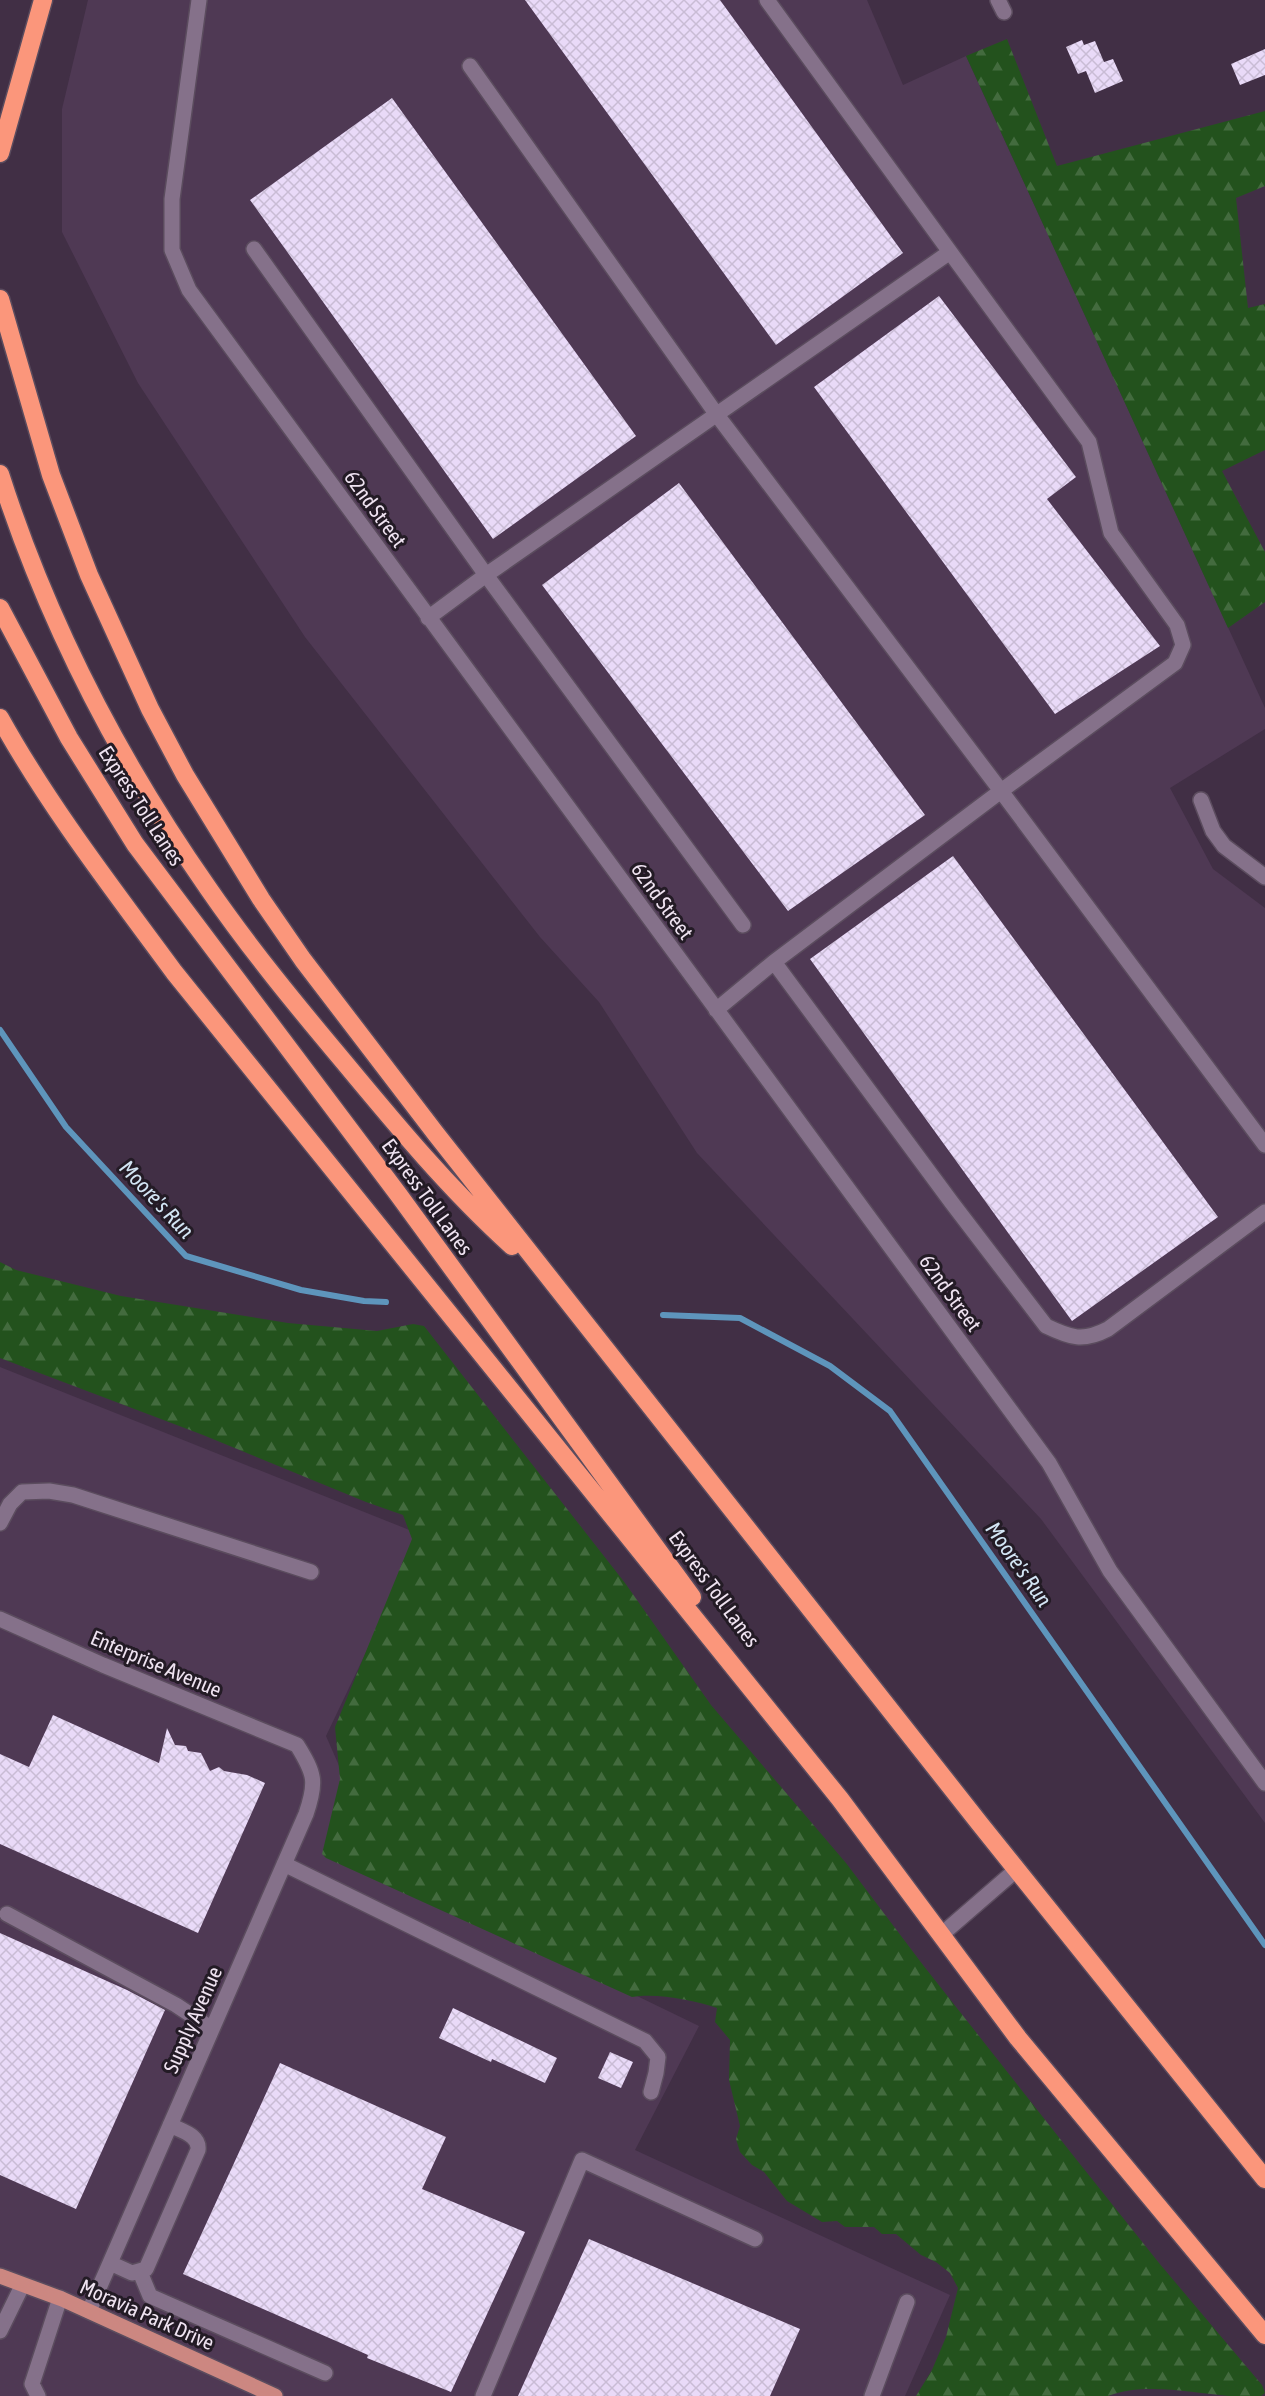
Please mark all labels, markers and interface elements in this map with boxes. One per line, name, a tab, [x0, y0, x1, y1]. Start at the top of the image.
street label: 62nd Street	[340, 465, 412, 551]
street label: Express Toll Lanes	[94, 741, 189, 870]
street label: 62nd Street	[627, 857, 699, 943]
street label: Express Toll Lanes	[378, 1134, 478, 1259]
water label: Moore's Run	[114, 1155, 200, 1244]
street label: 62nd Street	[915, 1249, 987, 1335]
water label: Moore's Run	[980, 1517, 1058, 1612]
street label: Express Toll Lanes	[665, 1526, 765, 1651]
street label: Enterprise Avenue	[87, 1625, 225, 1701]
street label: Supply Avenue	[158, 1963, 226, 2076]
street label: Moravia Park Drive	[77, 2274, 218, 2354]

